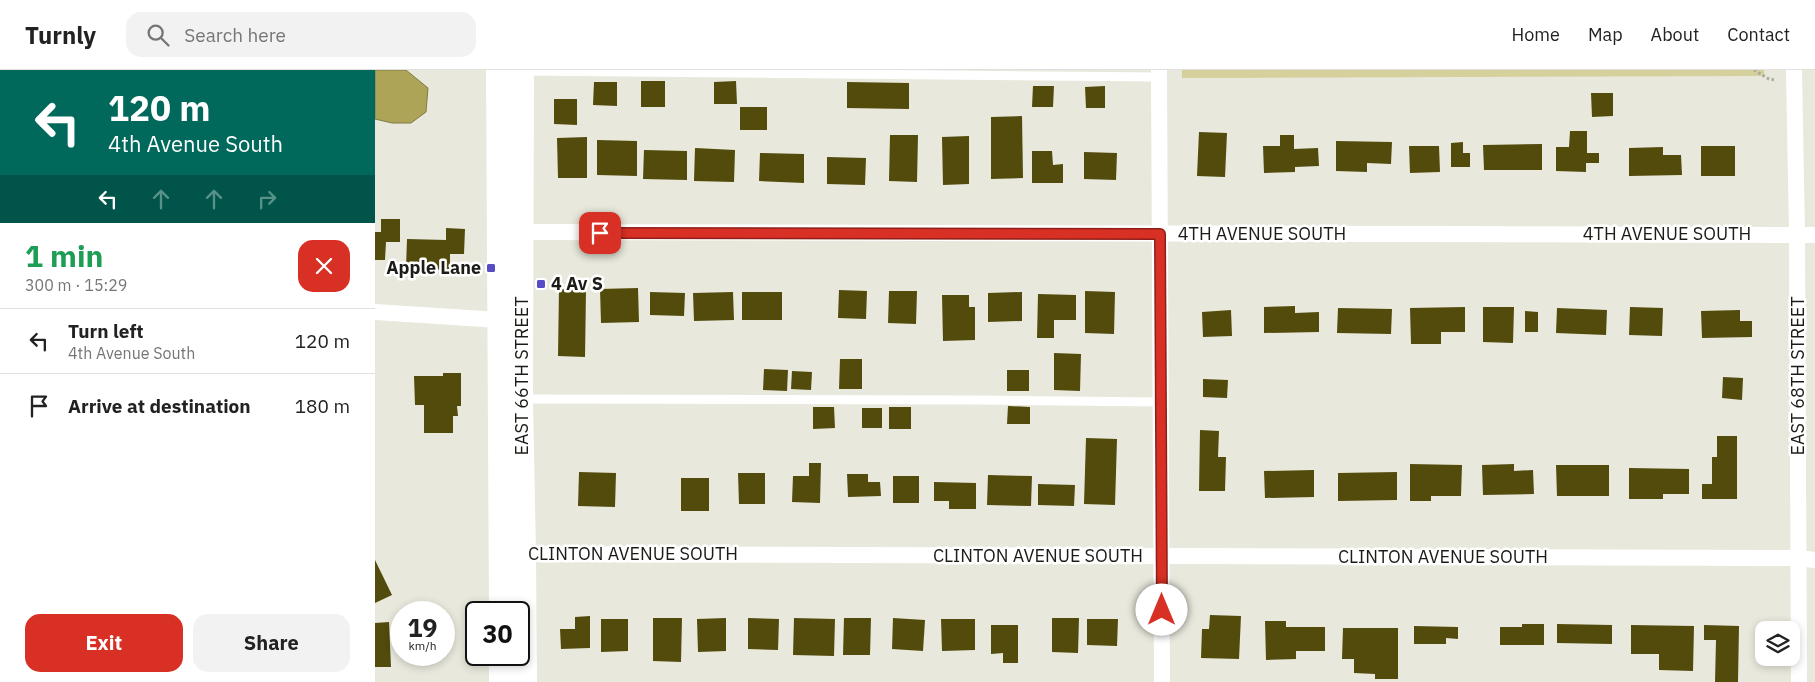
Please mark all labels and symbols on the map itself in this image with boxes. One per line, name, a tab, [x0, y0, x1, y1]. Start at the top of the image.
pin	[579, 212, 621, 254]
street label: 4TH AVENUE SOUTH	[1178, 222, 1346, 245]
street label: 4TH AVENUE SOUTH	[1583, 222, 1751, 245]
place label: Apple Lane	[386, 256, 481, 279]
marker: Apple Lane	[485, 262, 497, 274]
place label: 4 Av S	[551, 272, 603, 295]
marker: 4 Av S	[535, 278, 547, 290]
street label: EAST 66TH STREET	[510, 297, 533, 456]
street label: EAST 68TH STREET	[1786, 297, 1809, 456]
street label: CLINTON AVENUE SOUTH	[528, 542, 738, 565]
street label: CLINTON AVENUE SOUTH	[933, 544, 1143, 567]
street label: CLINTON AVENUE SOUTH	[1338, 545, 1548, 568]
position arrow	[1135, 583, 1187, 635]
speed limit sign: 30	[465, 601, 530, 666]

